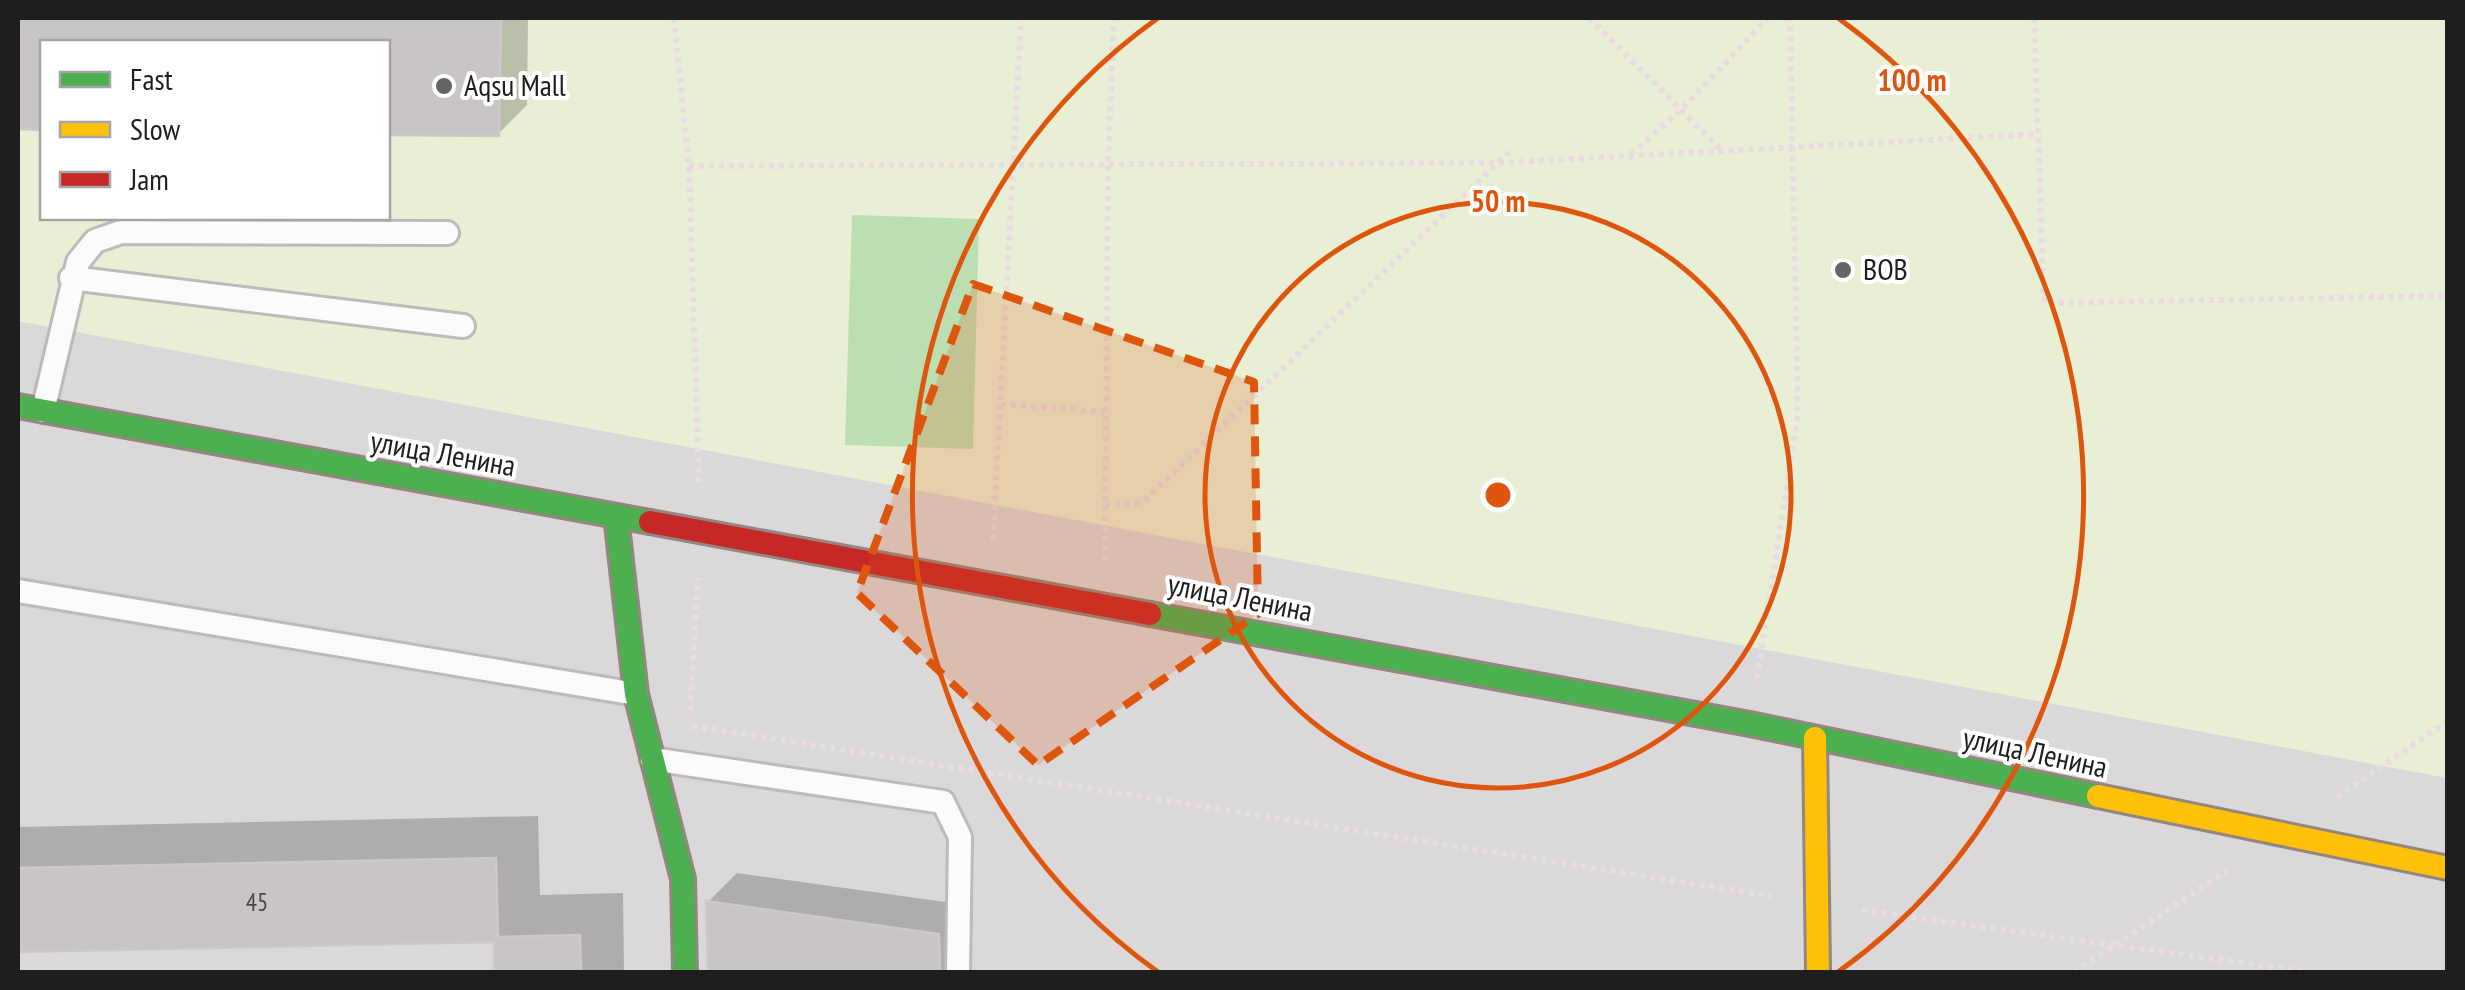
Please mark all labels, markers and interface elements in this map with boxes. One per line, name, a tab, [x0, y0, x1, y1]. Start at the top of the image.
legend	[40, 40, 390, 220]
text: Fast	[130, 59, 174, 98]
text: 100 m	[1877, 60, 1947, 99]
place label: Аqsu Mall	[464, 65, 566, 104]
marker: Аqsu Mall	[433, 75, 455, 97]
text: Slow	[130, 109, 181, 148]
text: Jam	[129, 159, 169, 198]
text: 50 m	[1471, 181, 1525, 220]
place label: ВОВ	[1863, 249, 1908, 288]
marker: ВОВ	[1832, 259, 1854, 281]
street label: улица Ленина	[368, 421, 519, 484]
centre of rings	[1480, 477, 1516, 513]
street label: улица Ленина	[1165, 563, 1316, 630]
street label: улица Ленина	[1960, 717, 2111, 786]
house number: 45	[246, 886, 268, 918]

